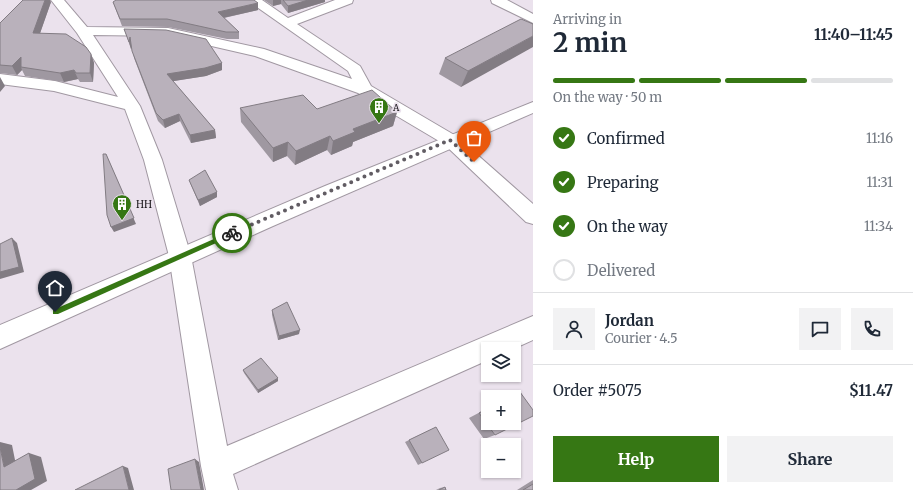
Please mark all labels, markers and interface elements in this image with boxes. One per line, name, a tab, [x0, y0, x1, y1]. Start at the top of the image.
text: Arriving in	[553, 11, 622, 28]
text: 11:40–11:45	[814, 25, 893, 44]
text: 2 min	[553, 26, 627, 59]
text: On the way · 50 m	[553, 89, 662, 106]
building icon: A	[368, 96, 390, 124]
place label: A	[392, 102, 400, 113]
pin	[457, 121, 491, 162]
icon: bag	[463, 127, 485, 149]
icon: check	[553, 127, 575, 149]
text: Confirmed	[587, 129, 665, 148]
text: 11:16	[866, 130, 893, 147]
icon: check	[553, 171, 575, 193]
text: Preparing	[587, 173, 659, 192]
text: 11:31	[866, 174, 893, 191]
building icon: HH	[111, 193, 133, 221]
place label: HH	[136, 198, 152, 211]
courier	[212, 213, 252, 253]
icon: check	[553, 215, 575, 237]
text: On the way	[587, 217, 668, 236]
text: 11:34	[864, 218, 893, 235]
icon: bike	[221, 222, 243, 244]
text: Delivered	[587, 261, 655, 280]
pin	[38, 271, 72, 312]
icon: home	[44, 277, 66, 299]
button: person	[553, 308, 595, 350]
button: chat	[799, 308, 841, 350]
button: phone	[851, 308, 893, 350]
text: Jordan	[605, 311, 654, 330]
text: Courier · 4.5	[605, 330, 678, 347]
map controls	[481, 342, 521, 478]
button: layers	[481, 342, 521, 382]
text: Order #5075	[553, 381, 642, 400]
text: $11.47	[849, 381, 893, 400]
button: +	[481, 390, 521, 430]
button: Help	[553, 436, 719, 482]
button: Share	[727, 436, 893, 482]
button: −	[481, 438, 521, 478]

